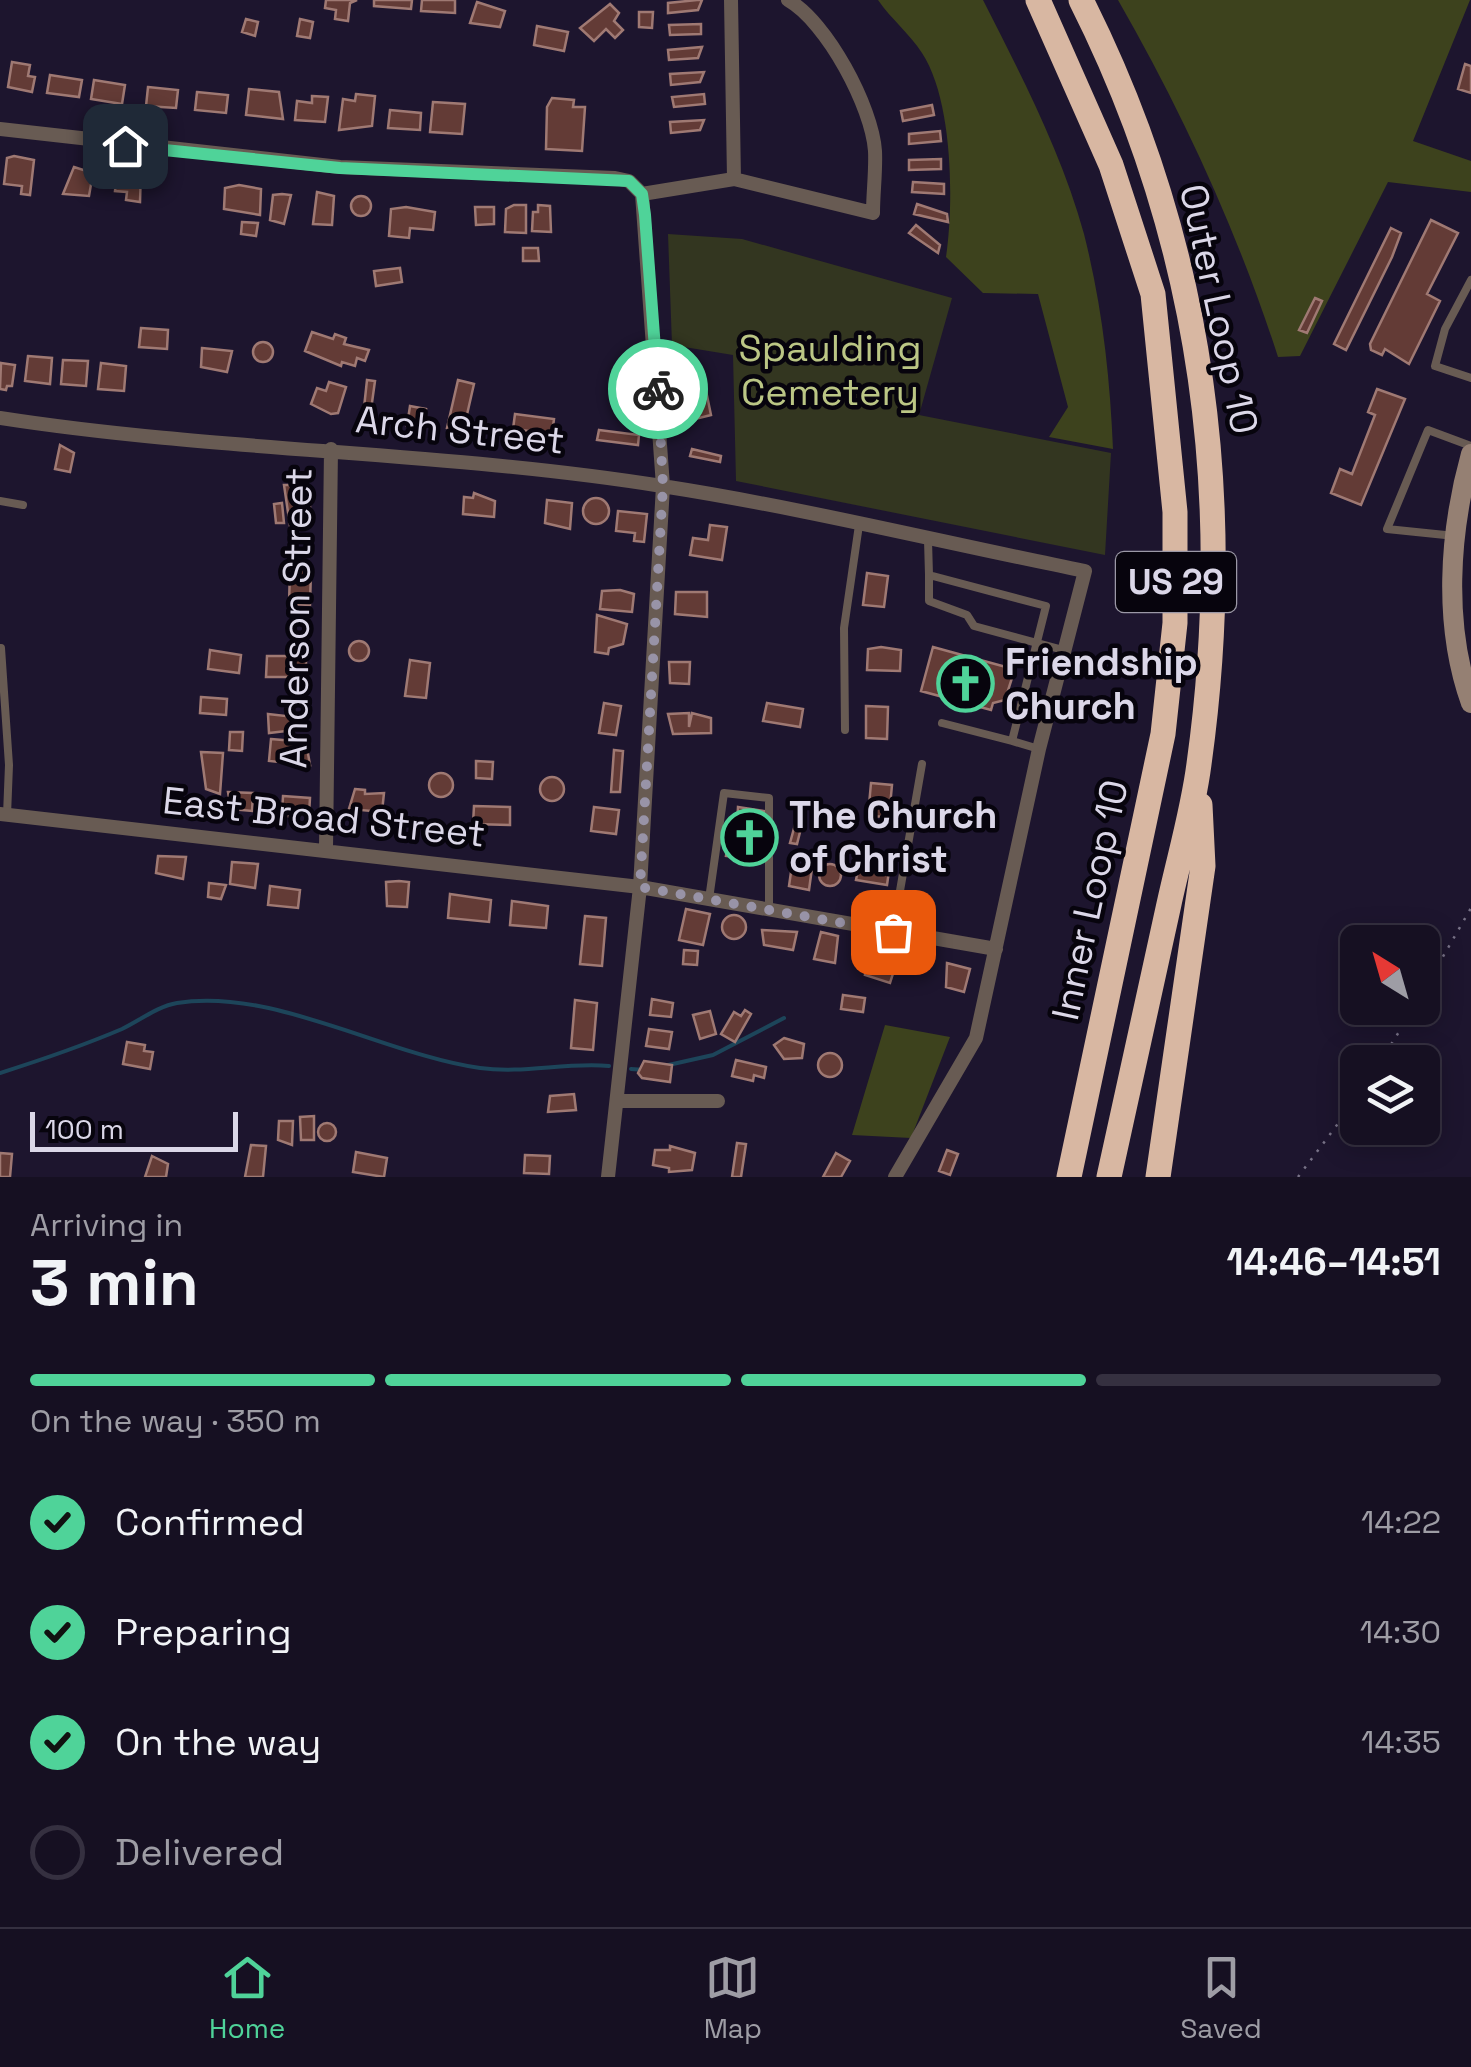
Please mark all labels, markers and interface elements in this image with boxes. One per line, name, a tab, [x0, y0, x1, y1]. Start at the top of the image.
pin	[83, 104, 168, 189]
icon: home	[98, 119, 153, 174]
street label: Outer Loop 10	[1169, 180, 1269, 438]
park label: Spaulding Cemetery	[738, 324, 922, 416]
courier	[608, 339, 708, 439]
icon: bike	[631, 362, 686, 417]
street label: Arch Street	[353, 395, 567, 465]
street label: Anderson Street	[269, 467, 323, 769]
road number: US 29	[1116, 552, 1236, 612]
place label: Friendship Church	[1005, 638, 1198, 730]
church icon: Friendship Church	[936, 654, 996, 714]
street label: Inner Loop 10	[1041, 775, 1139, 1025]
street label: East Broad Street	[160, 776, 488, 858]
place label: The Church of Christ	[789, 791, 997, 883]
church icon: The Church of Christ	[720, 807, 780, 867]
pin	[851, 890, 936, 975]
icon: bag	[866, 905, 921, 960]
north arrow	[1340, 925, 1440, 1025]
map controls	[1340, 925, 1440, 1145]
button: layers	[1340, 1045, 1440, 1145]
scale bar	[30, 1107, 238, 1152]
text: 100 m	[45, 1111, 124, 1147]
text: Arriving in	[30, 1205, 183, 1245]
text: 14:46–14:51	[1227, 1238, 1441, 1286]
text: 3 min	[30, 1241, 199, 1324]
text: On the way · 350 m	[30, 1401, 321, 1441]
icon: check	[30, 1495, 85, 1550]
text: Confirmed	[115, 1498, 305, 1546]
text: 14:22	[1361, 1502, 1441, 1542]
icon: check	[30, 1605, 85, 1660]
text: Preparing	[115, 1608, 292, 1656]
text: 14:30	[1360, 1612, 1441, 1652]
icon: check	[30, 1715, 85, 1770]
text: On the way	[115, 1718, 321, 1766]
text: 14:35	[1361, 1722, 1441, 1762]
text: Delivered	[115, 1828, 284, 1876]
tab: Home	[209, 1950, 285, 2046]
tab: Map	[704, 1950, 762, 2046]
tab: Saved	[1180, 1950, 1262, 2046]

